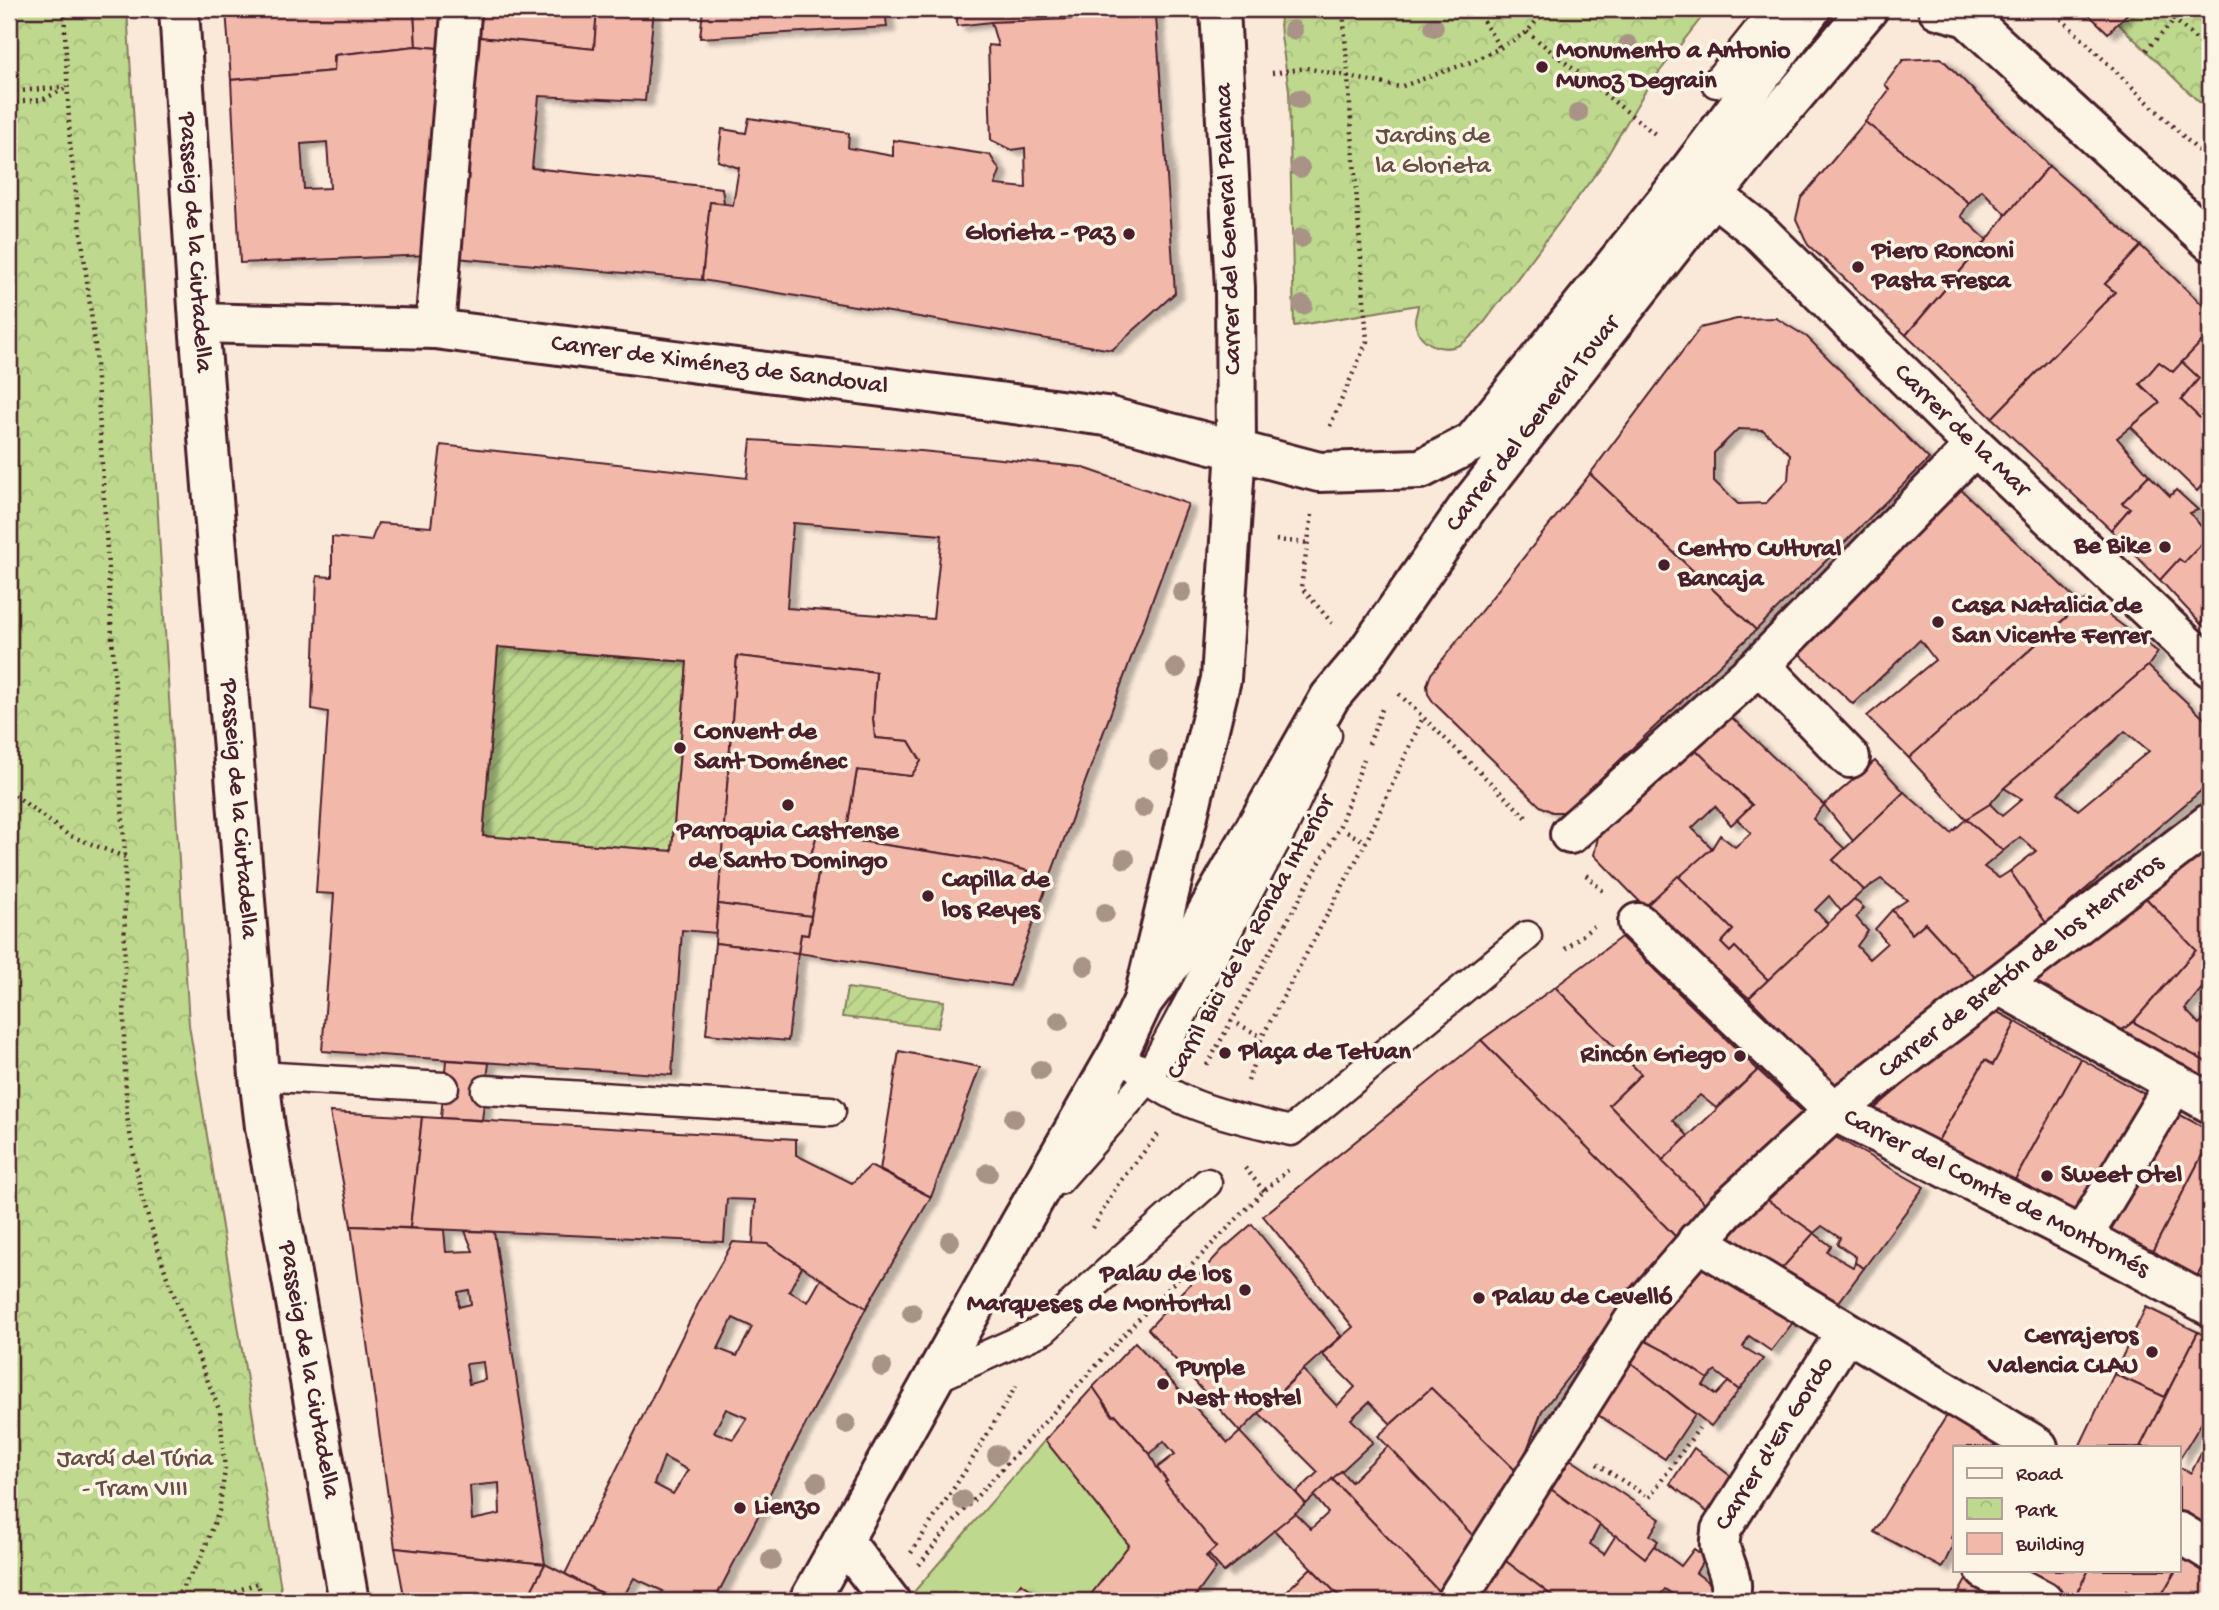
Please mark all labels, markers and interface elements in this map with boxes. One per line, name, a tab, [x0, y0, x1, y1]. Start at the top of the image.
place label: Monumento a Antonio Munoz Degrain	[1556, 37, 1791, 98]
marker: Monumento a Antonio Munoz Degrain	[1534, 59, 1550, 75]
street label: Carrer del General Palanca	[1209, 81, 1251, 375]
street label: Passeig de la Ciutadella	[170, 110, 219, 375]
park label: Jardins de la Glorieta	[1375, 122, 1492, 183]
place label: Glorieta - Paz	[965, 219, 1117, 250]
marker: Glorieta - Paz	[1121, 226, 1137, 242]
place label: Piero Ronconi Pasta Fresca	[1870, 237, 2014, 298]
marker: Piero Ronconi Pasta Fresca	[1850, 259, 1866, 275]
street label: Carrer del General Tovar	[1440, 308, 1629, 539]
street label: Carrer de Ximénez de Sandoval	[549, 329, 890, 403]
street label: Carrer de la Mar	[1886, 358, 2038, 507]
place label: Be Bike	[2073, 532, 2153, 563]
place label: Centro Cultural Bancaja	[1677, 535, 1842, 596]
marker: Be Bike	[2157, 539, 2173, 555]
marker: Centro Cultural Bancaja	[1656, 557, 1672, 573]
place label: Casa Natalicia de San Vicente Ferrer	[1952, 592, 2152, 653]
marker: Casa Natalicia de San Vicente Ferrer	[1930, 614, 1946, 630]
street label: Passeig de la Ciutadella	[212, 677, 264, 942]
place label: Convent de Sant Doménec	[694, 718, 849, 779]
marker: Convent de Sant Doménec	[672, 740, 688, 756]
street label: Carril Bici de la Ronda Interior	[1161, 788, 1345, 1086]
marker: Parroquia Castrense de Santo Domingo	[780, 797, 796, 813]
place label: Parroquia Castrense de Santo Domingo	[675, 817, 900, 878]
street label: Carrer de Bretón de los Herreros	[1873, 847, 2172, 1086]
place label: Capilla de los Reyes	[941, 866, 1051, 927]
marker: Capilla de los Reyes	[920, 888, 936, 904]
place label: Plaça de Tetuan	[1237, 1038, 1411, 1069]
place label: Rincón Griego	[1580, 1041, 1726, 1072]
marker: Plaça de Tetuan	[1217, 1045, 1233, 1061]
marker: Rincón Griego	[1732, 1048, 1748, 1064]
street label: Carrer del Comte de Montornés	[1838, 1103, 2156, 1286]
place label: Sweet Otel	[2061, 1161, 2183, 1192]
marker: Sweet Otel	[2039, 1168, 2055, 1184]
street label: Passeig de la Ciutadella	[270, 1238, 346, 1502]
place label: Palau de los Marqueses de Montortal	[967, 1260, 1232, 1321]
marker: Palau de los Marqueses de Montortal	[1237, 1282, 1253, 1298]
place label: Palau de Cevelló	[1491, 1283, 1673, 1314]
marker: Palau de Cevelló	[1471, 1290, 1487, 1306]
place label: Cerrajeros Valencia CLAU	[1988, 1322, 2139, 1383]
marker: Cerrajeros Valencia CLAU	[2144, 1344, 2160, 1360]
street label: Carrer d'En Gordo	[1709, 1351, 1842, 1537]
place label: Purple Nest Hostel	[1175, 1354, 1302, 1415]
marker: Purple Nest Hostel	[1155, 1376, 1171, 1392]
park label: Jardí del Túria - Tram VIII	[57, 1445, 215, 1506]
legend	[1953, 1446, 2180, 1572]
text: Road	[2016, 1464, 2064, 1489]
place label: Lienzo	[754, 1493, 820, 1524]
marker: Lienzo	[732, 1500, 748, 1516]
text: Park	[2015, 1500, 2059, 1525]
text: Building	[2015, 1534, 2085, 1559]

